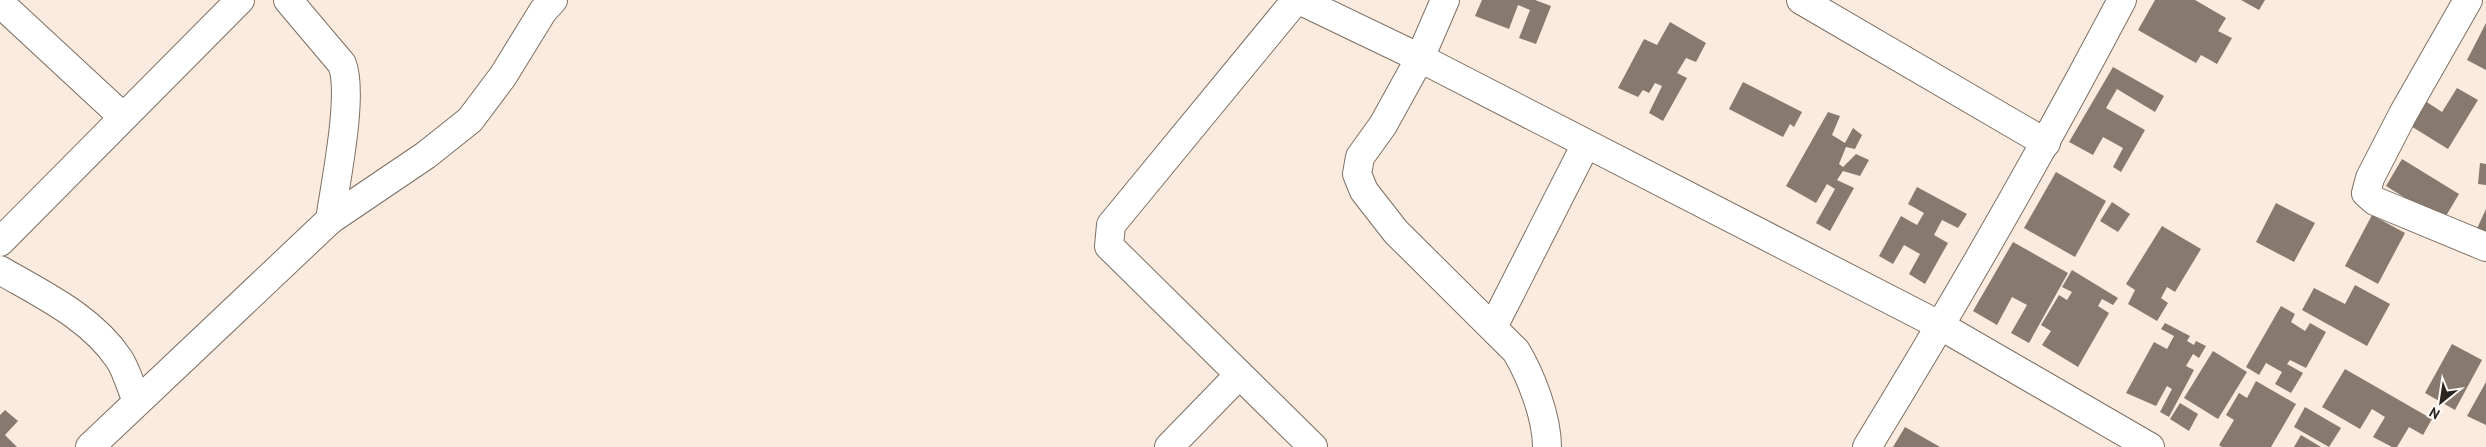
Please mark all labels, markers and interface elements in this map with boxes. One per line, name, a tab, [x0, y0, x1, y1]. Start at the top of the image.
north arrow	[2416, 377, 2466, 427]
text: N	[2426, 403, 2443, 423]

